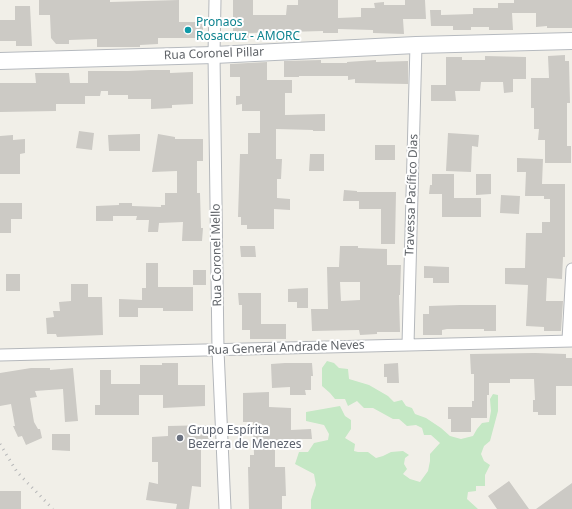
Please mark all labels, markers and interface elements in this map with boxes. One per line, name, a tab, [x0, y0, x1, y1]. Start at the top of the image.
place label: Pronaos Rosacruz - AMORC	[196, 16, 300, 44]
marker: Pronaos Rosacruz - AMORC	[183, 25, 193, 35]
street label: Rua Coronel Pillar	[164, 45, 264, 63]
street label: Travessa Pacífico Dias	[403, 134, 421, 256]
street label: Rua Coronel Mello	[209, 203, 225, 307]
street label: Rua General Andrade Neves	[207, 338, 365, 358]
place label: Grupo Espírita Bezerra de Menezes	[188, 424, 302, 452]
marker: Grupo Espírita Bezerra de Menezes	[175, 433, 185, 443]

